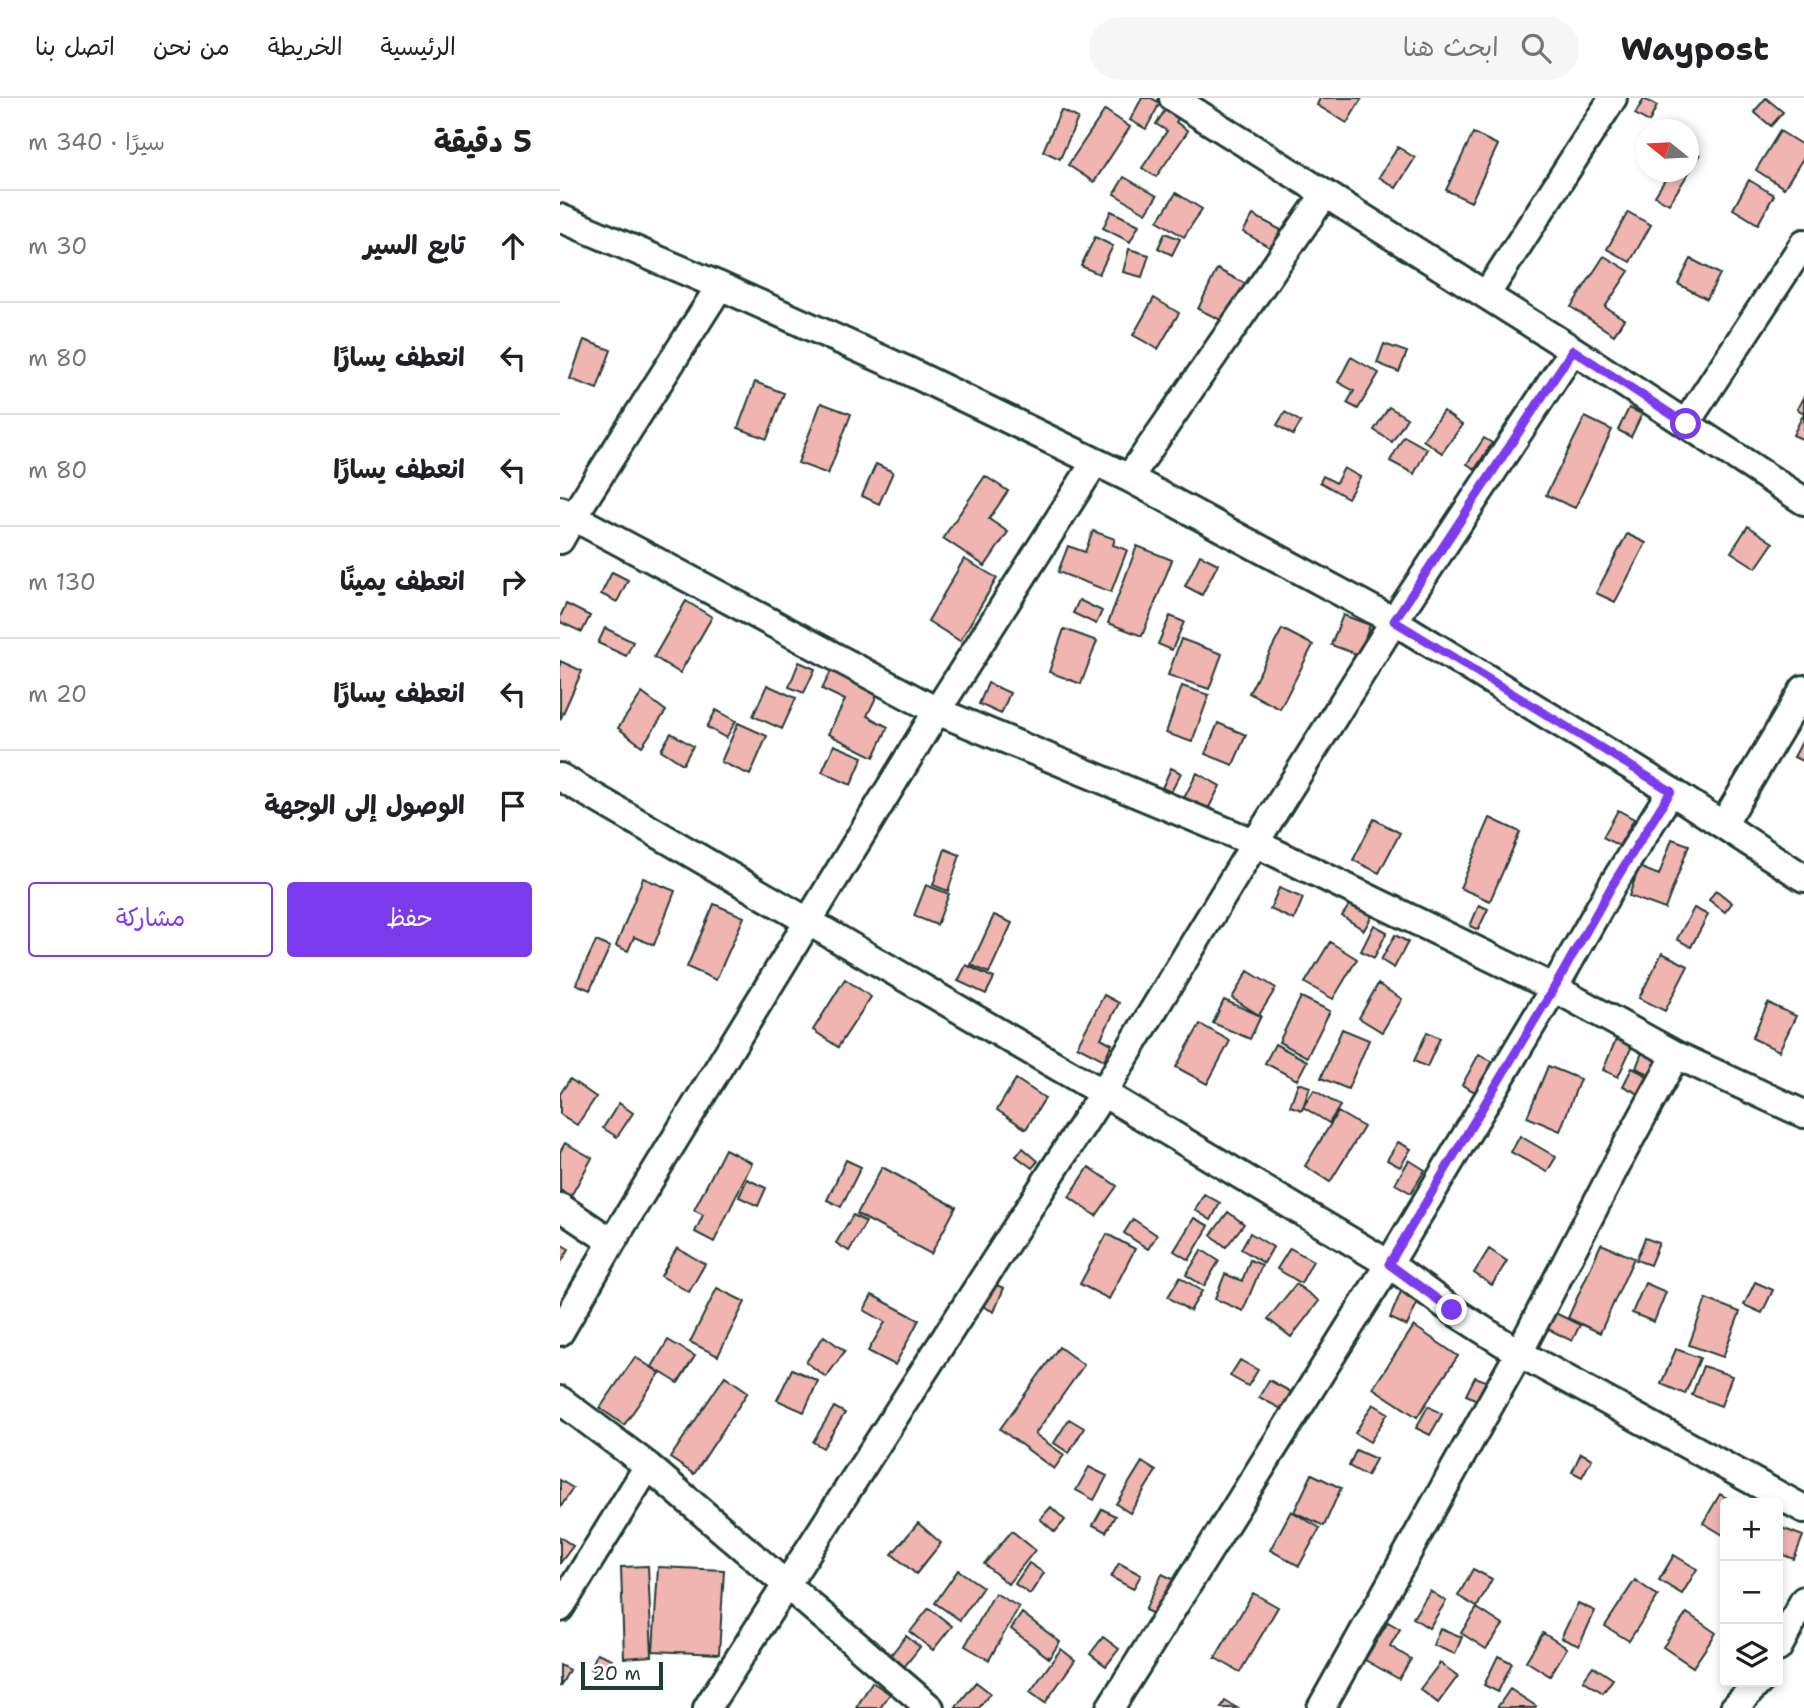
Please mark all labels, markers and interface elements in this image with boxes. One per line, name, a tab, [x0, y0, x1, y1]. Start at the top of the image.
search box	[1089, 17, 1579, 80]
text: Waypost	[1621, 26, 1769, 71]
text: ابحث هنا	[1403, 29, 1499, 64]
icon: search	[1517, 29, 1555, 67]
text: اتصل بنا	[35, 31, 115, 63]
text: من نحن	[153, 31, 230, 63]
text: الخريطة	[268, 31, 343, 63]
text: الرئيسية	[381, 31, 456, 63]
north arrow	[1636, 119, 1699, 182]
text: 5 دقيقة	[434, 121, 532, 162]
text: سيرًا · 340 m	[28, 127, 165, 157]
text: تابع السير	[363, 227, 465, 262]
icon: ahead	[494, 227, 532, 265]
text: 30 m	[28, 231, 87, 261]
text: انعطف يسارًا	[333, 339, 465, 374]
icon: left	[494, 339, 532, 377]
text: 80 m	[28, 343, 87, 373]
route start	[1670, 408, 1701, 439]
text: انعطف يسارًا	[333, 451, 465, 486]
icon: left	[494, 451, 532, 489]
text: 80 m	[28, 455, 87, 485]
text: انعطف يمينًا	[340, 563, 465, 598]
icon: right	[494, 563, 532, 601]
text: 130 m	[28, 567, 96, 597]
text: انعطف يسارًا	[333, 675, 465, 710]
icon: left	[494, 675, 532, 713]
text: 20 m	[28, 679, 87, 709]
text: الوصول إلى الوجهة	[264, 787, 465, 822]
icon: arrive	[494, 787, 532, 825]
button: مشاركة	[28, 882, 273, 957]
button: حفظ	[287, 882, 532, 957]
route end	[1436, 1294, 1467, 1325]
map controls	[1720, 1498, 1783, 1687]
button: +	[1720, 1498, 1783, 1561]
button: −	[1720, 1561, 1783, 1624]
button: layers	[1720, 1624, 1783, 1687]
scale bar	[581, 1659, 663, 1691]
text: 20 m	[592, 1661, 641, 1686]

